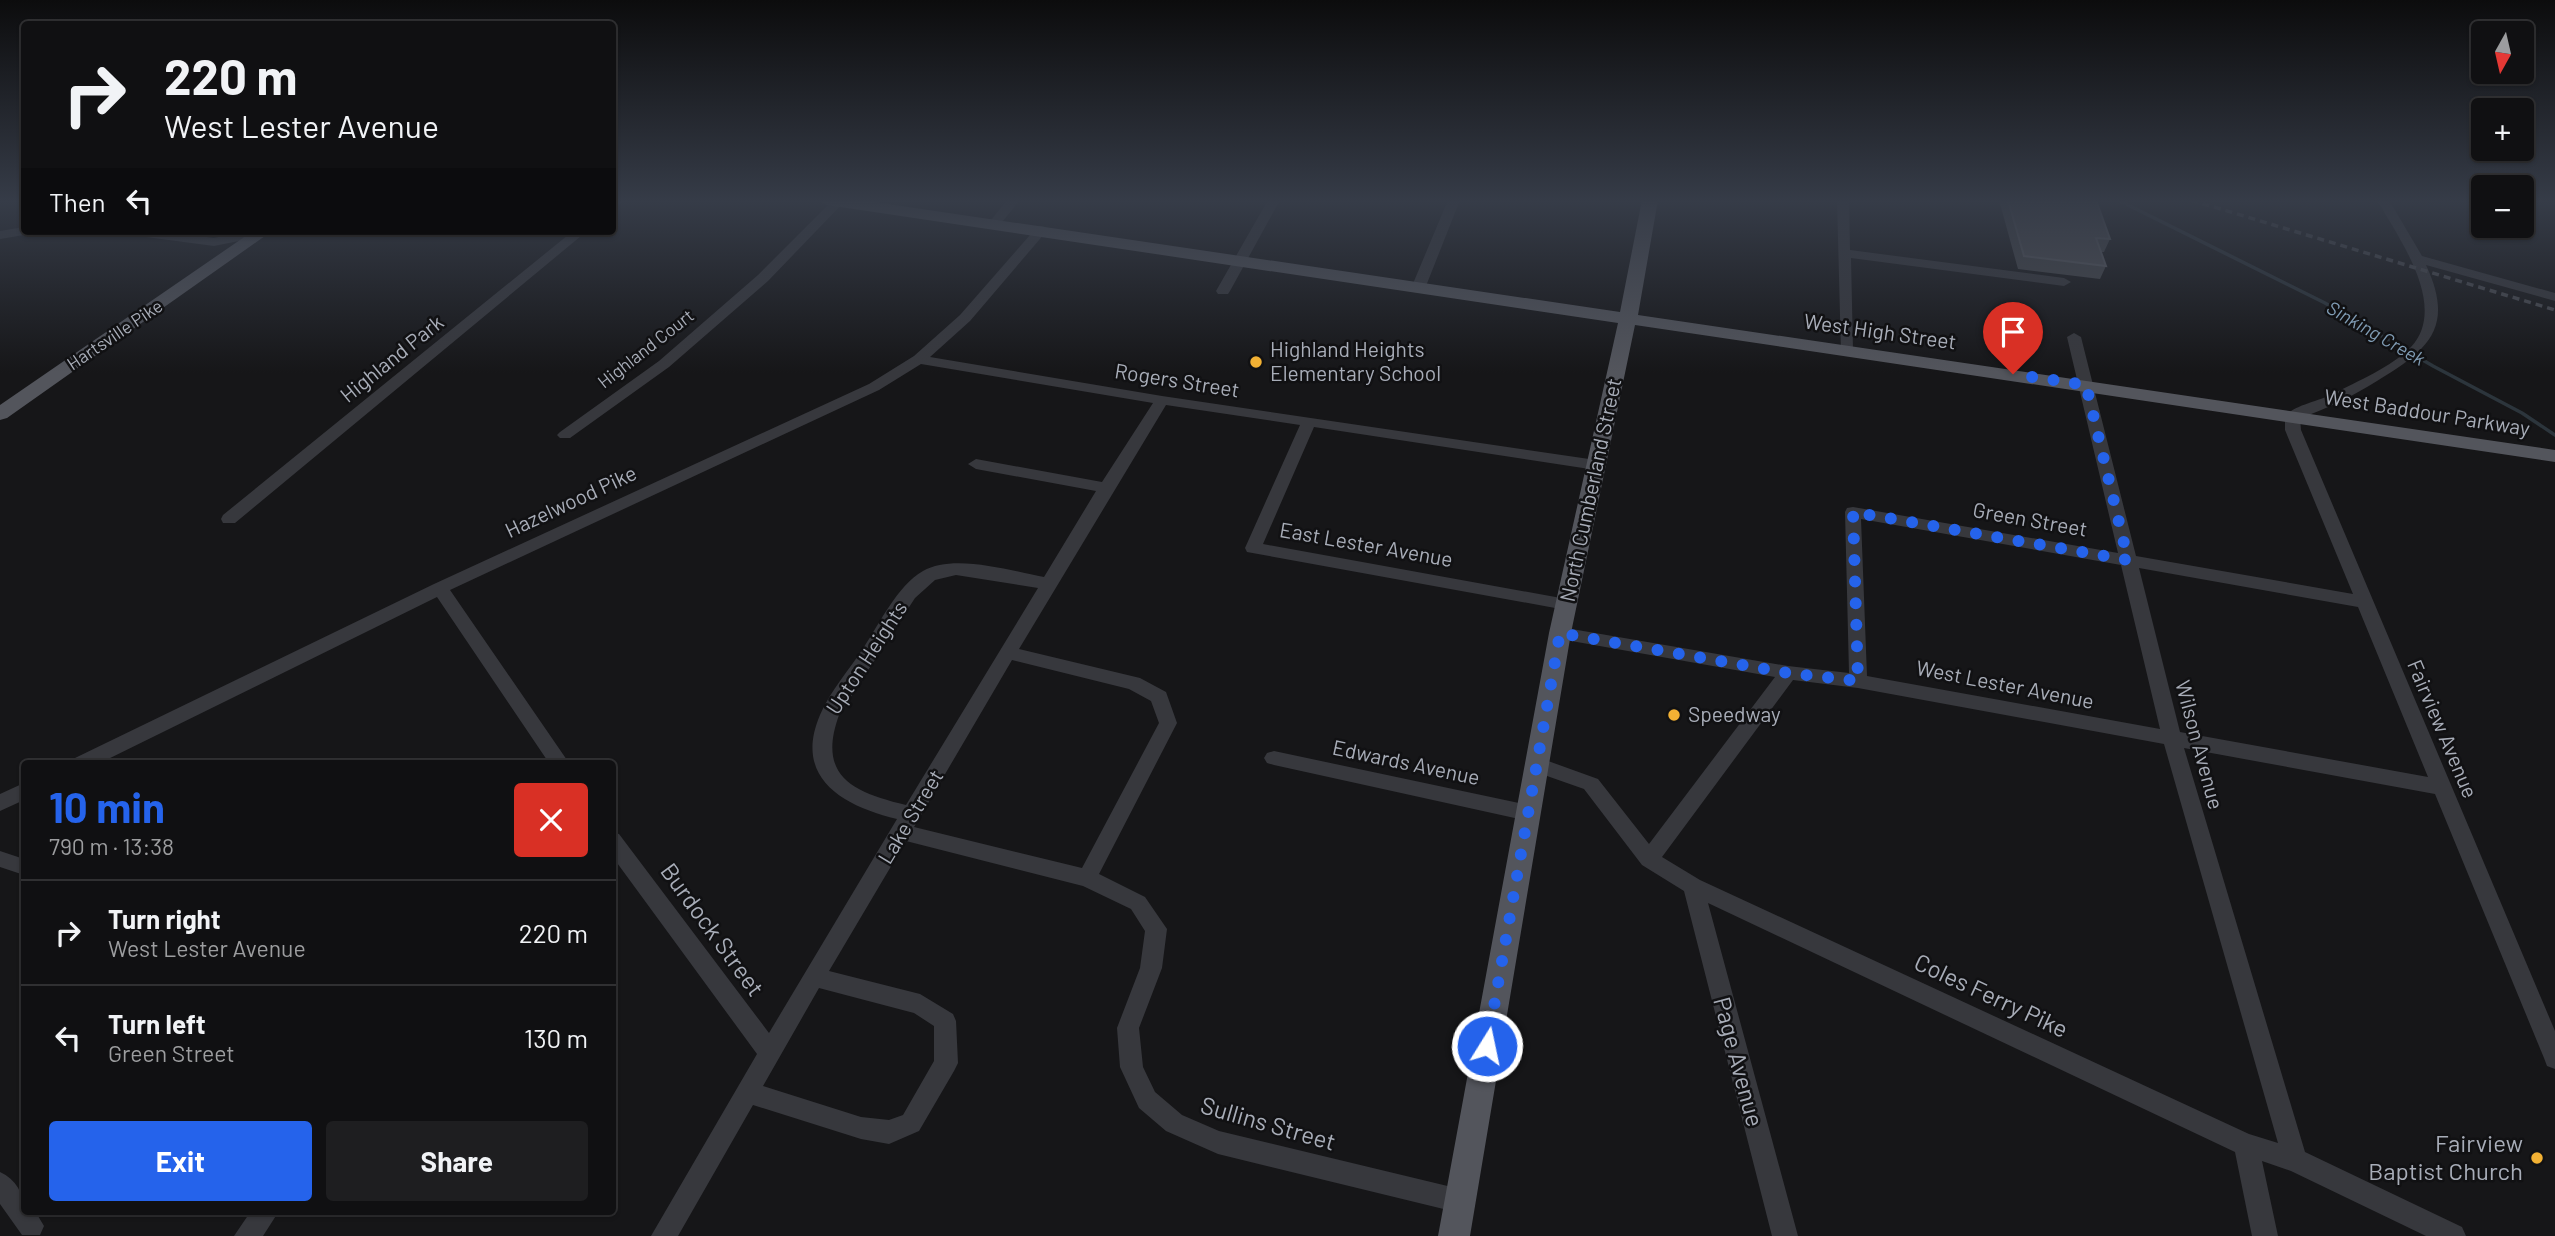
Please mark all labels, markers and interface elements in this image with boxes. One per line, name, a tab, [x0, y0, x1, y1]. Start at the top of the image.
north arrow	[2471, 21, 2534, 84]
map controls	[2471, 21, 2534, 238]
text: 220 m	[164, 46, 298, 105]
icon: right	[49, 49, 140, 140]
button: +	[2471, 98, 2534, 161]
text: West Lester Avenue	[164, 106, 439, 144]
button: −	[2471, 175, 2534, 238]
icon: left	[120, 182, 158, 220]
text: Then	[49, 186, 106, 217]
street label: Hartsville Pike	[62, 294, 166, 374]
water label: Sinking Creek	[2323, 295, 2430, 370]
pin	[1983, 302, 2043, 374]
street label: Highland Court	[593, 304, 698, 393]
street label: West High Street	[1802, 307, 1958, 354]
street label: Highland Park	[334, 309, 448, 407]
icon: arrive	[1994, 313, 2032, 351]
place label: Highland Heights Elementary School	[1270, 336, 1441, 385]
marker: Highland Heights Elementary School	[1248, 354, 1264, 370]
street label: Rogers Street	[1113, 357, 1241, 402]
street label: North Cumberland Street	[1554, 376, 1625, 604]
street label: West Baddour Parkway	[2323, 383, 2532, 440]
street label: Hazelwood Pike	[501, 459, 640, 542]
street label: Green Street	[1971, 496, 2089, 541]
street label: East Lester Avenue	[1278, 516, 1455, 571]
street label: Upton Heights	[820, 596, 912, 719]
street label: West Lester Avenue	[1914, 654, 2096, 713]
street label: Fairview Avenue	[2403, 655, 2484, 801]
street label: Wilson Avenue	[2171, 677, 2230, 812]
place label: Speedway	[1688, 701, 1781, 726]
marker: Speedway	[1666, 707, 1682, 723]
street label: Edwards Avenue	[1330, 734, 1482, 789]
street label: Lake Street	[872, 765, 948, 868]
text: 10 min	[49, 781, 165, 831]
button: close	[514, 783, 588, 857]
text: 790 m · 13:38	[49, 832, 174, 860]
street label: Burdock Street	[655, 857, 771, 1001]
text: Turn right	[108, 903, 221, 934]
icon: right	[49, 914, 87, 952]
text: 220 m	[519, 917, 588, 948]
text: West Lester Avenue	[108, 934, 306, 962]
street label: Coles Ferry Pike	[1910, 946, 2073, 1043]
street label: Page Avenue	[1708, 994, 1771, 1130]
text: Turn left	[108, 1008, 206, 1039]
position arrow	[1450, 1009, 1524, 1083]
icon: left	[49, 1019, 87, 1057]
text: 130 m	[524, 1022, 588, 1053]
text: Green Street	[108, 1039, 235, 1067]
street label: Sullins Street	[1198, 1089, 1339, 1156]
button: Exit	[49, 1121, 312, 1201]
button: Share	[326, 1121, 588, 1201]
place label: Fairview Baptist Church	[2368, 1128, 2523, 1185]
marker: Fairview Baptist Church	[2529, 1150, 2545, 1166]

